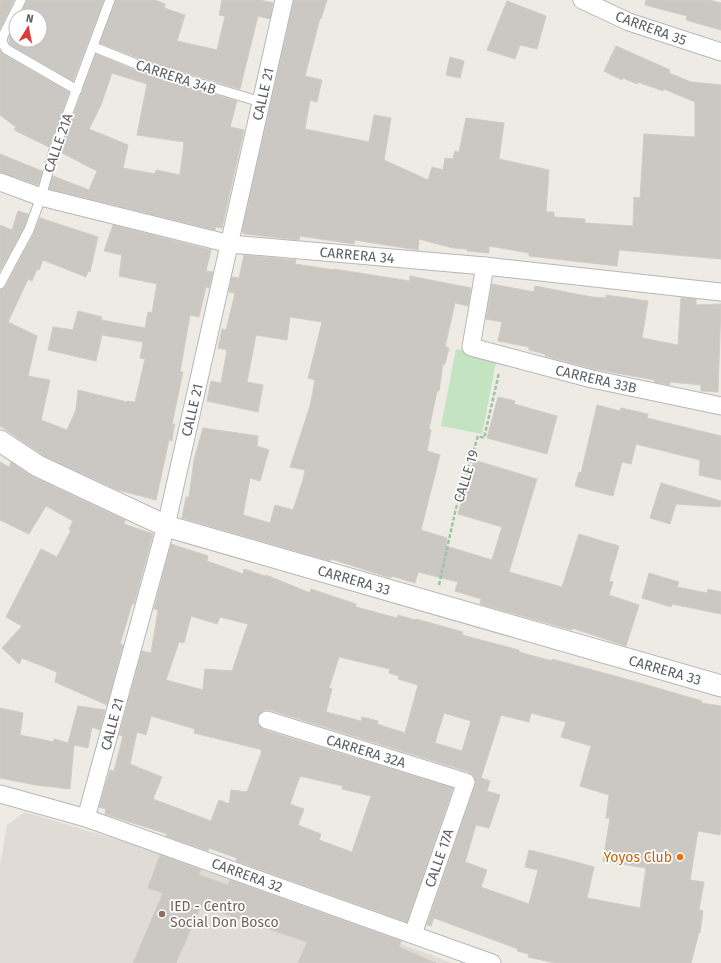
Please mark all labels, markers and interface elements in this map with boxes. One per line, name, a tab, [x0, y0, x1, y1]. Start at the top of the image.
north arrow	[8, 8, 48, 48]
street label: CARRERA 35	[613, 8, 689, 49]
text: N	[25, 12, 34, 26]
street label: CARRERA 34B	[134, 57, 218, 98]
street label: CALLE 21	[249, 66, 278, 122]
street label: CALLE 21A	[40, 111, 77, 175]
street label: CARRERA 34	[319, 244, 396, 267]
street label: CARRERA 33B	[554, 362, 638, 397]
street label: CALLE 21	[178, 382, 207, 438]
street label: CALLE 19	[450, 448, 483, 505]
street label: CARRERA 33	[316, 562, 392, 599]
street label: CARRERA 33	[627, 652, 703, 689]
street label: CALLE 21	[97, 696, 128, 752]
street label: CARRERA 32A	[324, 731, 408, 772]
street label: CALLE 17A	[422, 827, 457, 890]
place label: Yoyos Club	[603, 849, 672, 866]
marker: Yoyos Club	[675, 852, 685, 862]
street label: CARRERA 32	[209, 855, 285, 896]
place label: IED - Centro Social Don Bosco	[170, 898, 279, 931]
marker: IED - Centro Social Don Bosco	[157, 909, 167, 919]

